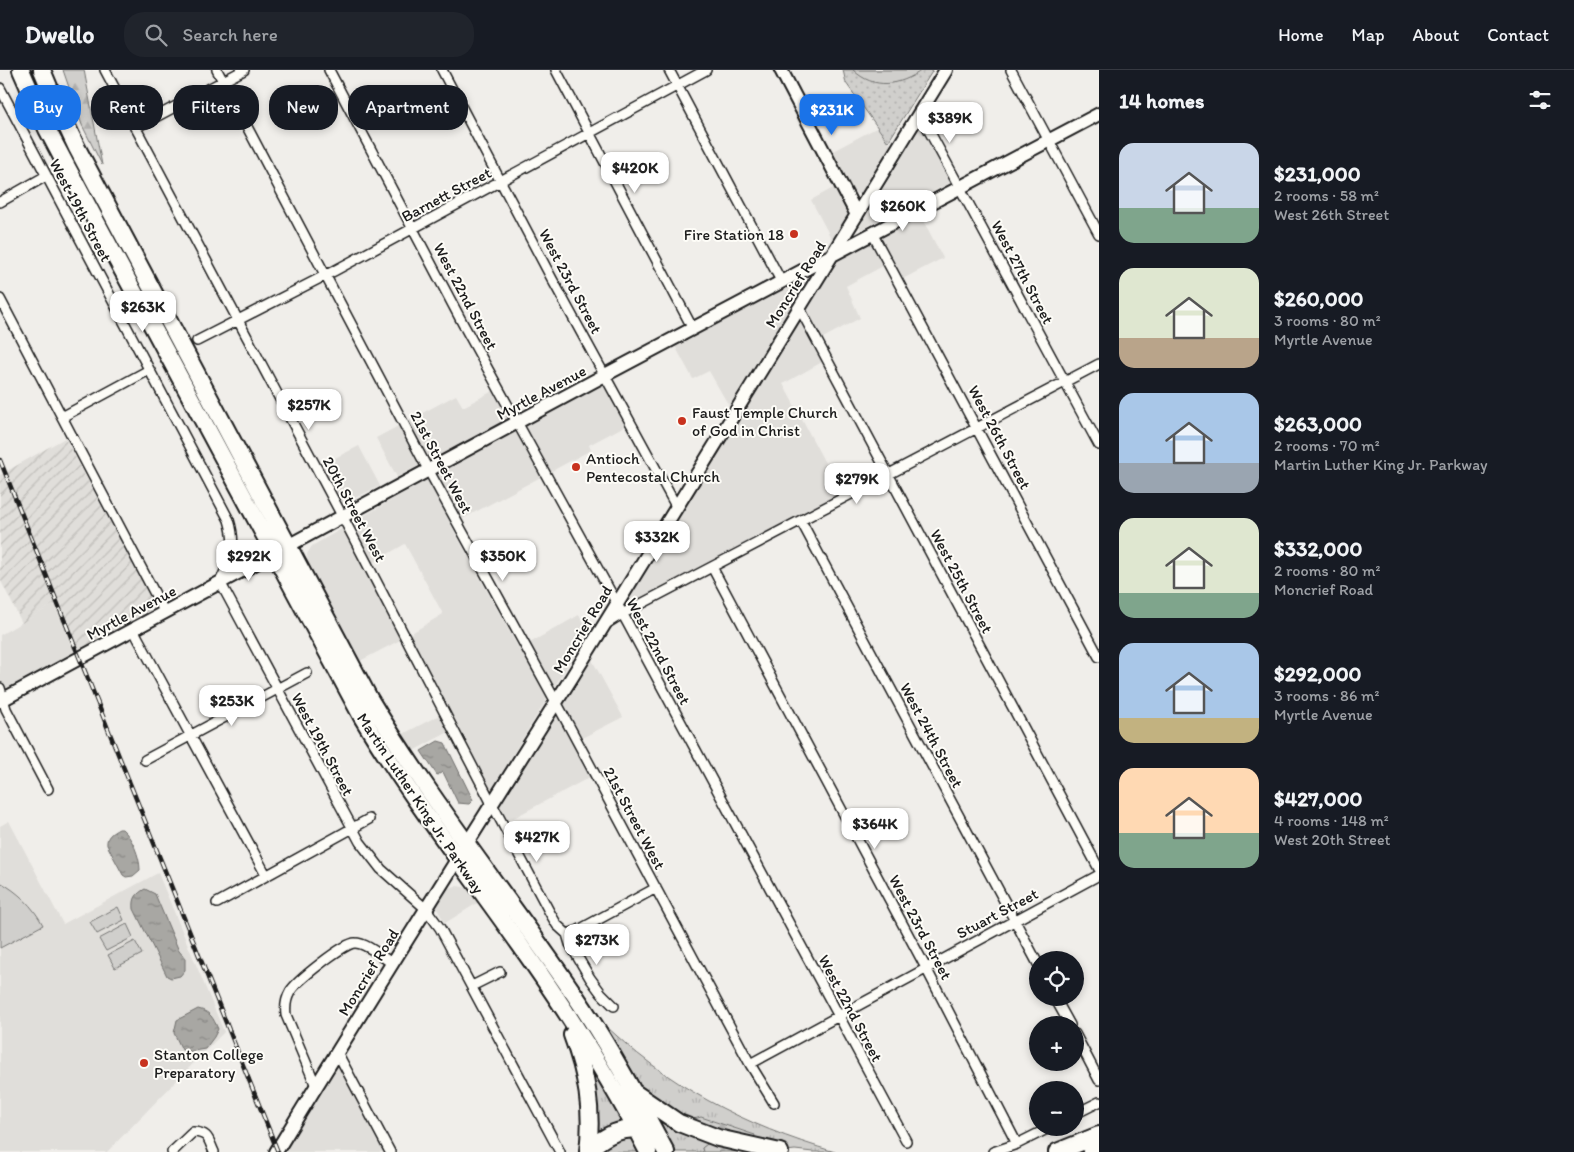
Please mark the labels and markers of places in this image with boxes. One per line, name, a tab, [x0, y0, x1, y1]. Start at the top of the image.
pin: $231K	[797, 93, 867, 136]
pin: $389K	[915, 102, 985, 144]
pin: $420K	[600, 152, 670, 194]
pin: $260K	[868, 190, 938, 232]
place label: Fire Station 18	[684, 225, 784, 244]
marker: Fire Station 18	[788, 228, 800, 240]
pin: $263K	[108, 290, 178, 333]
pin: $257K	[274, 388, 344, 431]
place label: Faust Temple Church of God in Christ	[692, 403, 838, 440]
marker: Faust Temple Church of God in Christ	[676, 415, 688, 427]
place label: Antioch Pentecostal Church	[586, 449, 720, 486]
marker: Antioch Pentecostal Church	[570, 461, 582, 473]
pin: $279K	[822, 462, 892, 505]
pin: $332K	[622, 520, 692, 563]
pin: $292K	[214, 540, 284, 582]
pin: $350K	[468, 540, 538, 582]
pin: $253K	[197, 684, 267, 727]
pin: $364K	[840, 808, 910, 850]
pin: $427K	[502, 820, 572, 863]
pin: $273K	[562, 924, 632, 966]
place label: Stanton College Preparatory	[154, 1045, 264, 1082]
marker: Stanton College Preparatory	[138, 1057, 150, 1069]

